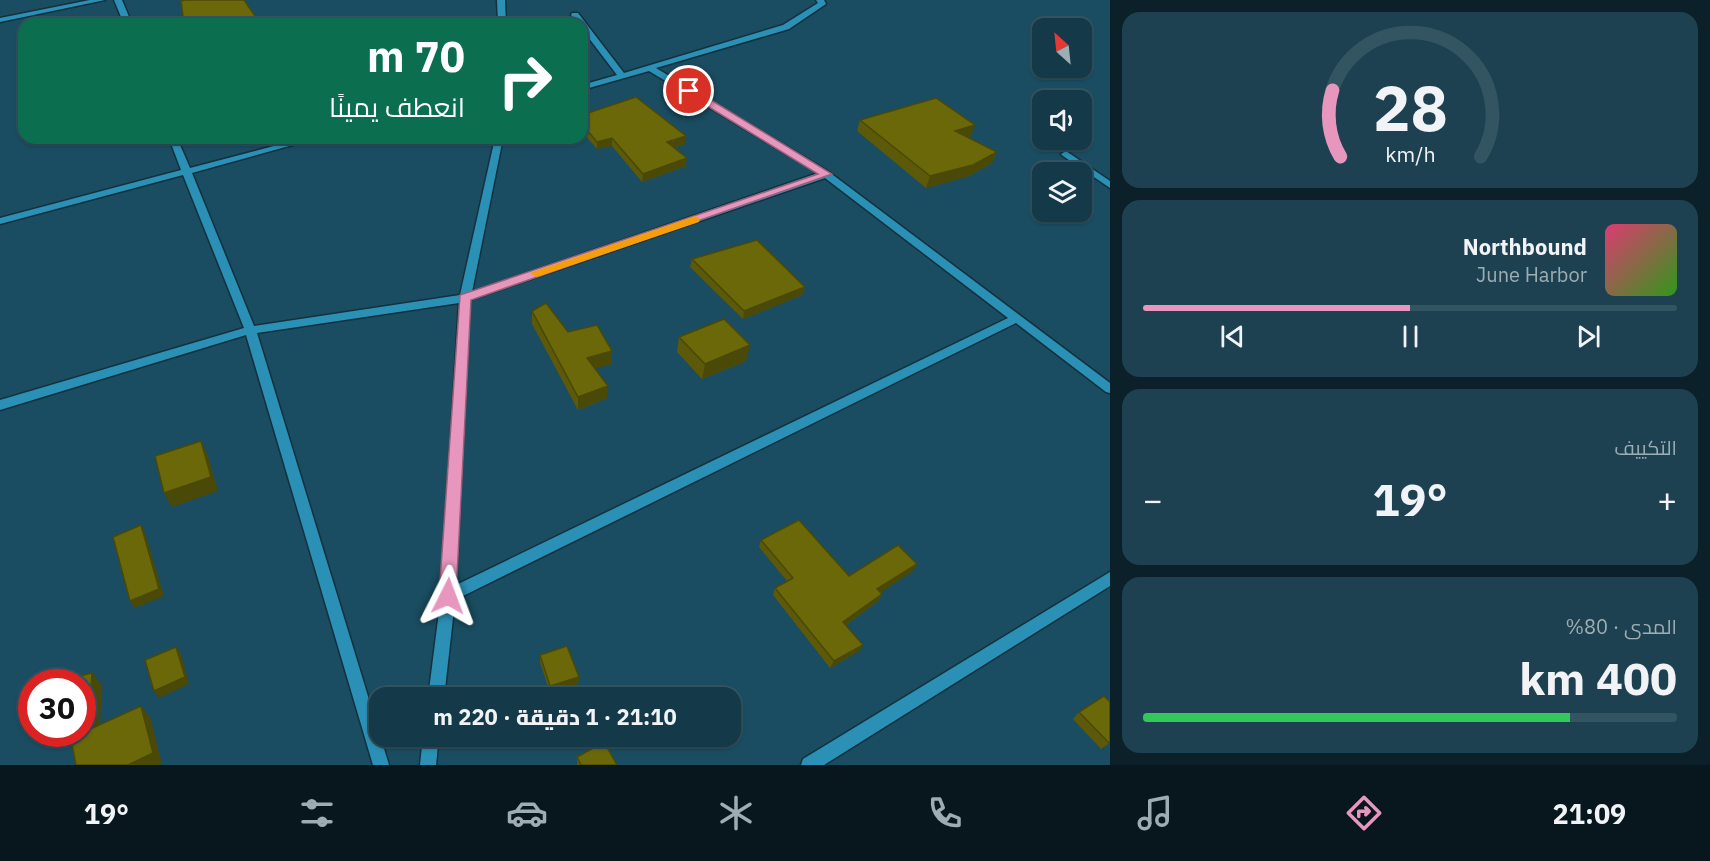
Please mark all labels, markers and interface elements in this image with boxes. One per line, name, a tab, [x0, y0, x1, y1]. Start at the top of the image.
north arrow	[1032, 18, 1092, 78]
map controls	[1032, 18, 1092, 222]
text: 70 m	[367, 29, 465, 84]
icon: right	[486, 42, 564, 120]
pin	[663, 65, 714, 116]
text: 28	[1373, 67, 1447, 148]
icon: arrive	[672, 74, 705, 107]
text: انعطف يمينًا	[329, 89, 465, 124]
button: sound	[1032, 90, 1092, 150]
text: km/h	[1385, 141, 1435, 169]
button: layers	[1032, 162, 1092, 222]
text: Northbound	[1463, 232, 1587, 261]
text: June Harbor	[1476, 261, 1587, 288]
icon: previous	[1216, 320, 1249, 353]
icon: pause	[1394, 320, 1427, 353]
icon: next	[1572, 320, 1605, 353]
text: التكييف	[1614, 434, 1677, 461]
text: 19°	[1372, 470, 1448, 528]
text: −	[1143, 478, 1163, 521]
text: +	[1657, 478, 1677, 521]
position arrow	[416, 564, 480, 628]
text: المدى · 80%	[1565, 613, 1677, 640]
text: 400 km	[1519, 649, 1677, 707]
speed limit sign: 30	[18, 669, 96, 747]
text: 21:10 · 1 دقيقة · 220 m	[433, 702, 677, 731]
icon: filters	[296, 792, 338, 834]
icon: car	[506, 792, 548, 834]
icon: climate	[715, 792, 757, 834]
icon: phone	[924, 792, 966, 834]
icon: music	[1134, 792, 1176, 834]
icon: directions	[1343, 792, 1385, 834]
text: 19°	[84, 796, 129, 831]
text: 21:09	[1553, 796, 1626, 831]

